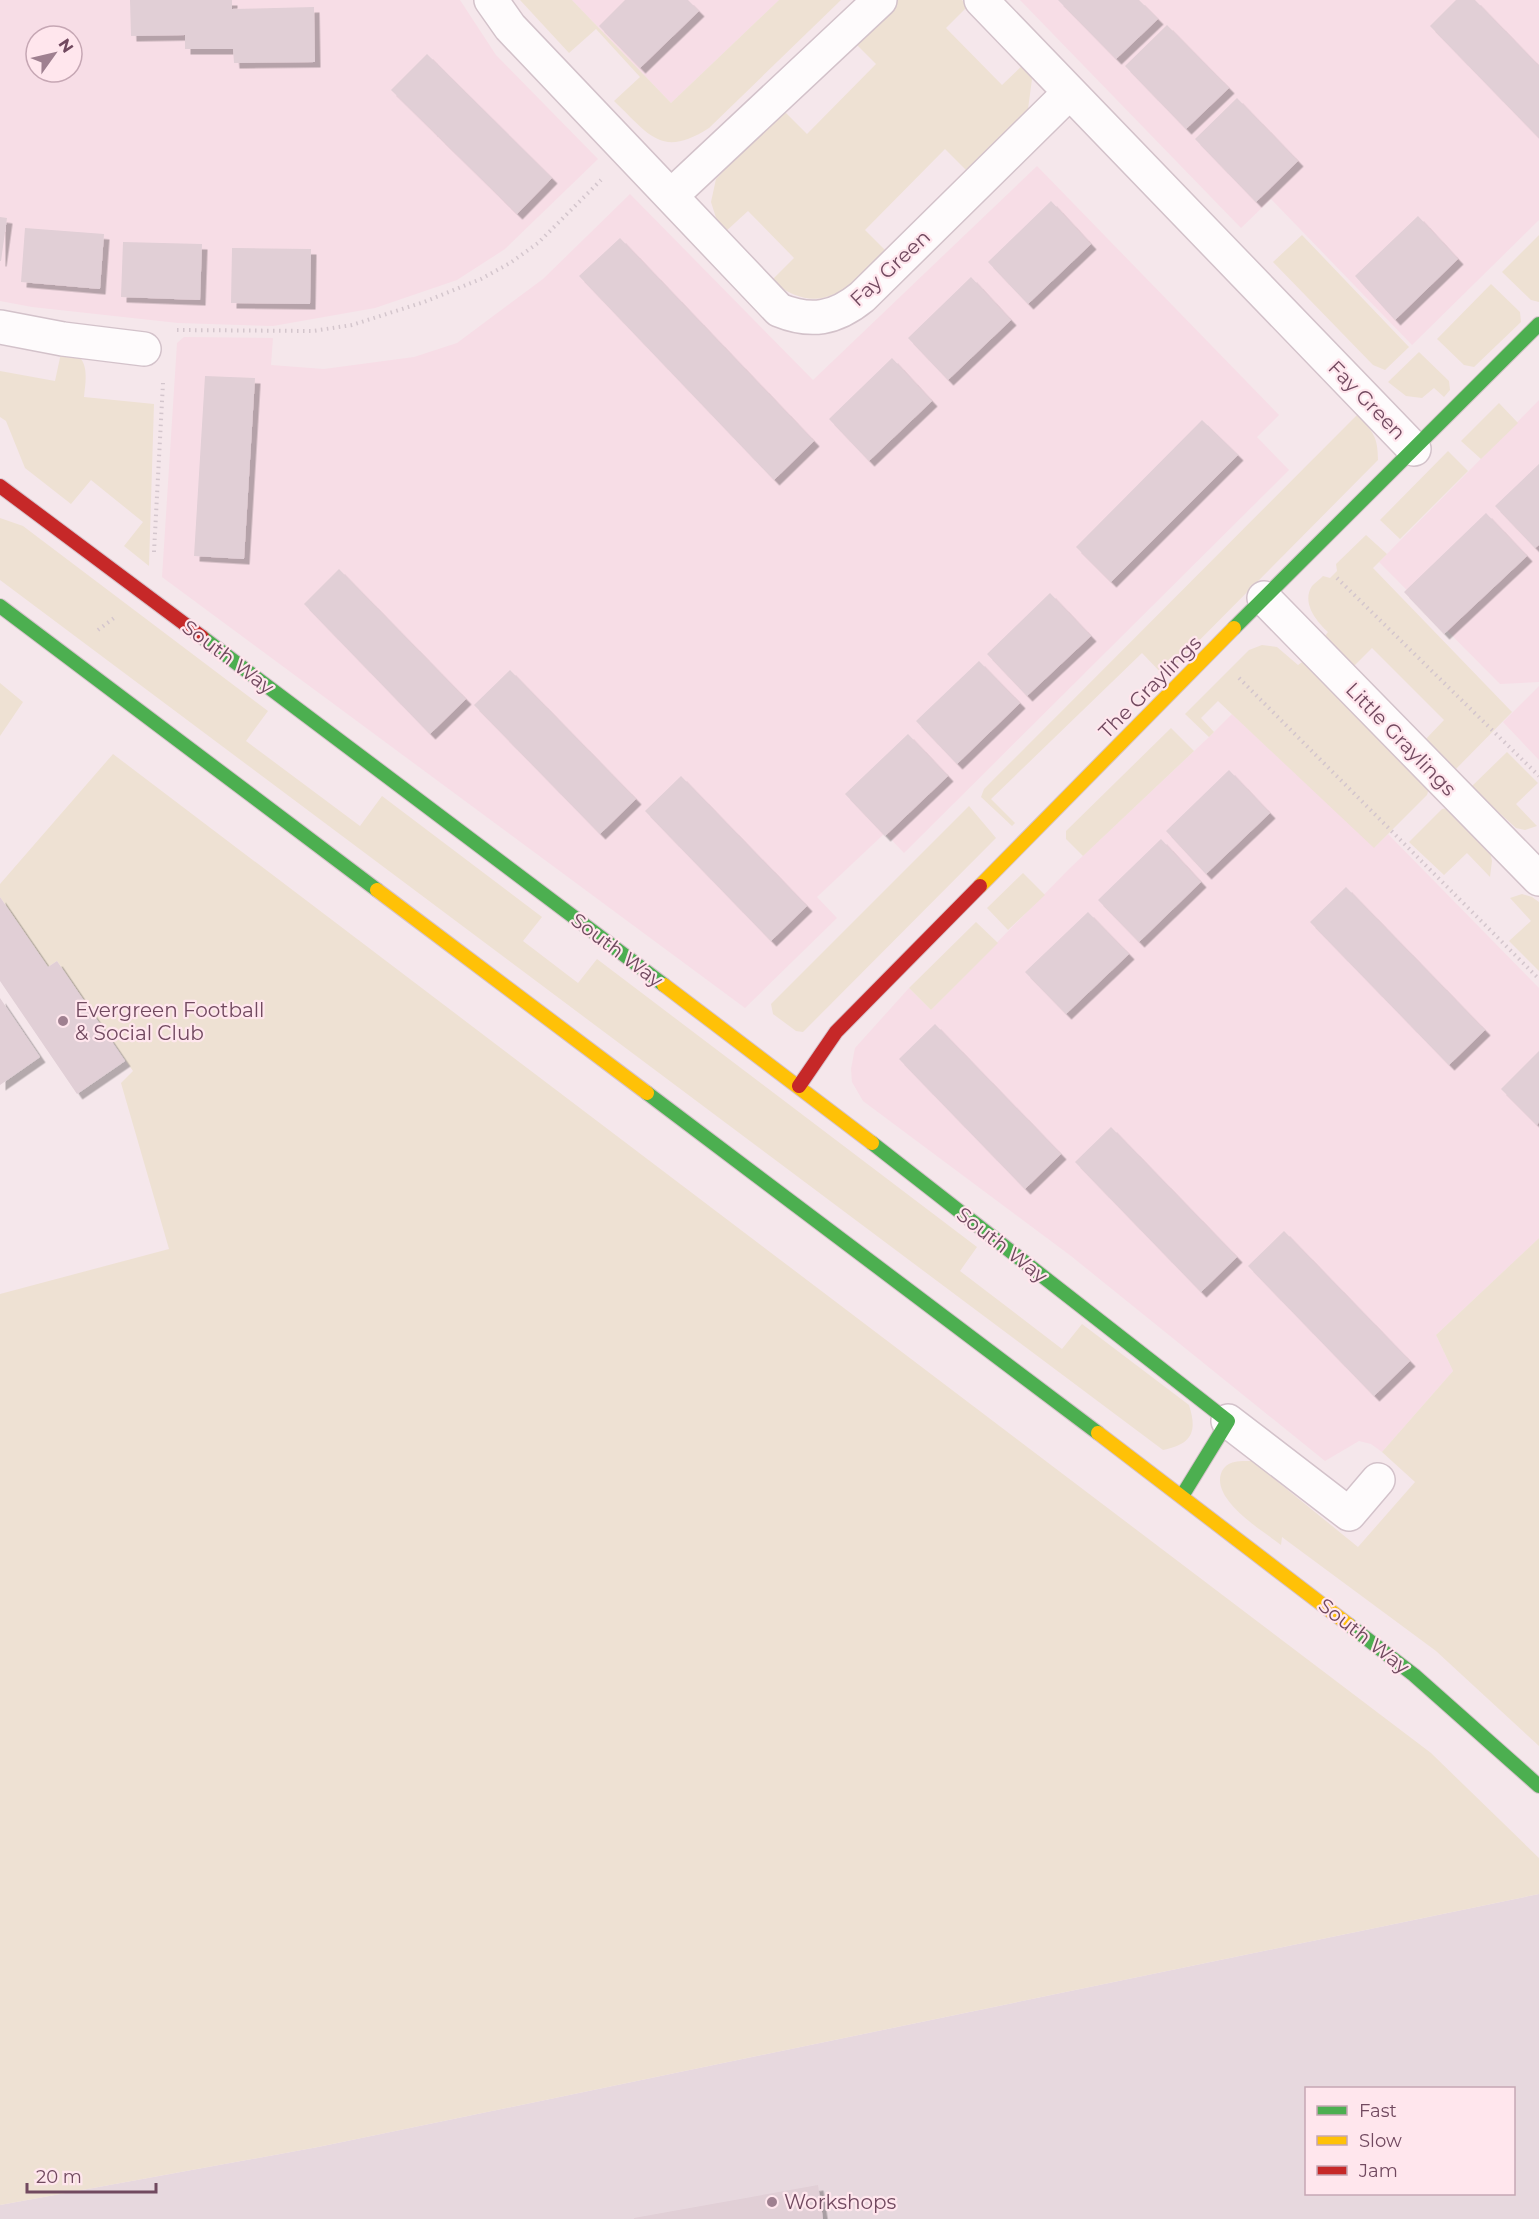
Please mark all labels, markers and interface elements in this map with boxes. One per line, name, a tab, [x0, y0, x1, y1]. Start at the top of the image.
north arrow	[24, 24, 84, 84]
text: N	[55, 35, 78, 57]
street label: Fay Green	[845, 225, 935, 311]
street label: Fay Green	[1323, 355, 1411, 445]
street label: South Way	[177, 615, 279, 699]
street label: The Graylings	[1094, 631, 1206, 743]
street label: Little Graylings	[1341, 677, 1461, 801]
street label: South Way	[566, 908, 668, 992]
place label: Evergreen Football & Social Club	[75, 998, 265, 1045]
marker: Evergreen Football & Social Club	[56, 1014, 70, 1028]
street label: South Way	[952, 1202, 1052, 1288]
street label: South Way	[1314, 1593, 1414, 1679]
legend	[1305, 2087, 1515, 2195]
text: Fast	[1359, 2100, 1397, 2122]
text: Slow	[1359, 2130, 1402, 2152]
scale bar	[27, 2156, 156, 2194]
text: Jam	[1358, 2160, 1398, 2182]
text: 20 m	[36, 2166, 82, 2188]
place label: Workshops	[784, 2190, 897, 2214]
marker: Workshops	[765, 2195, 779, 2209]

